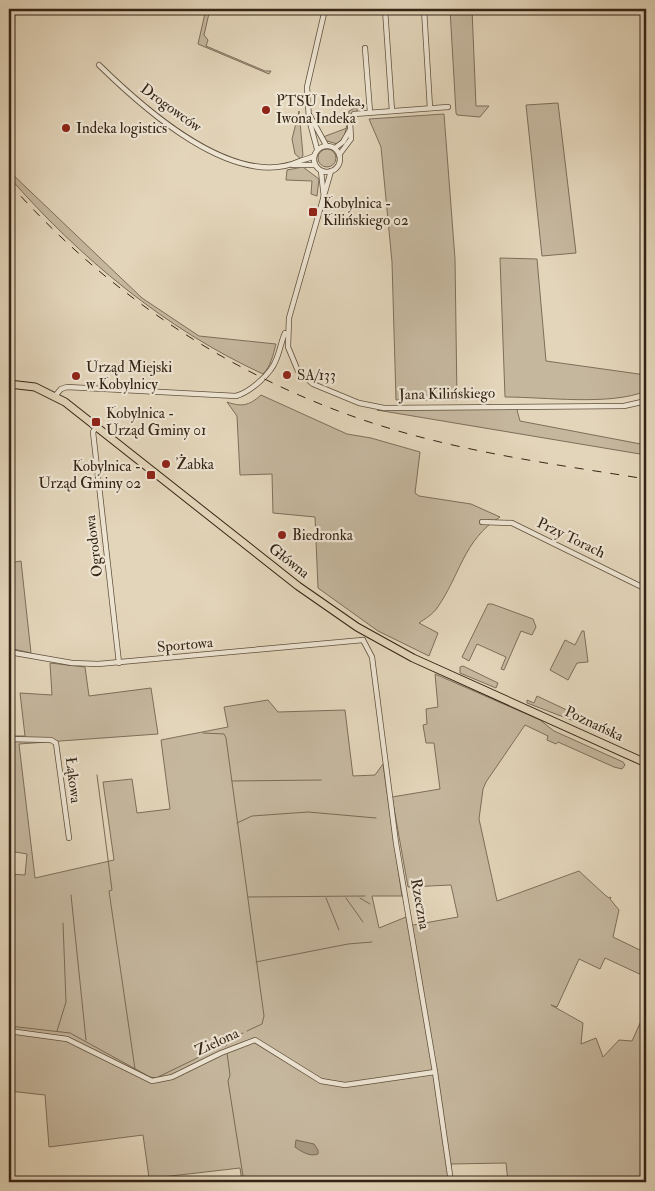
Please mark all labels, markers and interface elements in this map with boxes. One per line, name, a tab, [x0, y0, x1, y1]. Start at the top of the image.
street label: Drogowców	[137, 79, 206, 137]
place label: PTSU Indeka, Iwona Indeka	[276, 92, 365, 128]
marker: PTSU Indeka, Iwona Indeka	[260, 104, 272, 116]
place label: Indeka logistics	[76, 119, 167, 138]
marker: Indeka logistics	[60, 122, 72, 134]
place label: Kobylnica - Kilińskiego 02	[323, 194, 409, 230]
marker: Kobylnica - Kilińskiego 02	[307, 206, 319, 218]
place label: Urząd Miejski w Kobylnicy	[86, 358, 172, 394]
place label: SA/133	[297, 366, 336, 385]
marker: SA/133	[281, 369, 293, 381]
marker: Urząd Miejski w Kobylnicy	[70, 370, 82, 382]
street label: Jana Kilińskiego	[398, 384, 495, 405]
place label: Kobylnica - Urząd Gminy 01	[106, 404, 206, 440]
marker: Kobylnica - Urząd Gminy 01	[90, 416, 102, 428]
place label: Żabka	[176, 453, 215, 474]
place label: Kobylnica - Urząd Gminy 02	[38, 457, 141, 493]
marker: Żabka	[160, 458, 172, 470]
marker: Kobylnica - Urząd Gminy 02	[145, 469, 157, 481]
street label: Ogrodowa	[81, 513, 107, 578]
street label: Przy Torach	[534, 513, 608, 563]
place label: Biedronka	[292, 526, 354, 545]
marker: Biedronka	[276, 529, 288, 541]
street label: Główna	[265, 539, 314, 583]
street label: Sportowa	[156, 633, 215, 658]
street label: Poznańska	[562, 702, 627, 746]
street label: Łąkowa	[61, 756, 85, 805]
street label: Rzeczna	[406, 877, 434, 932]
street label: Zielona	[192, 1023, 243, 1060]

